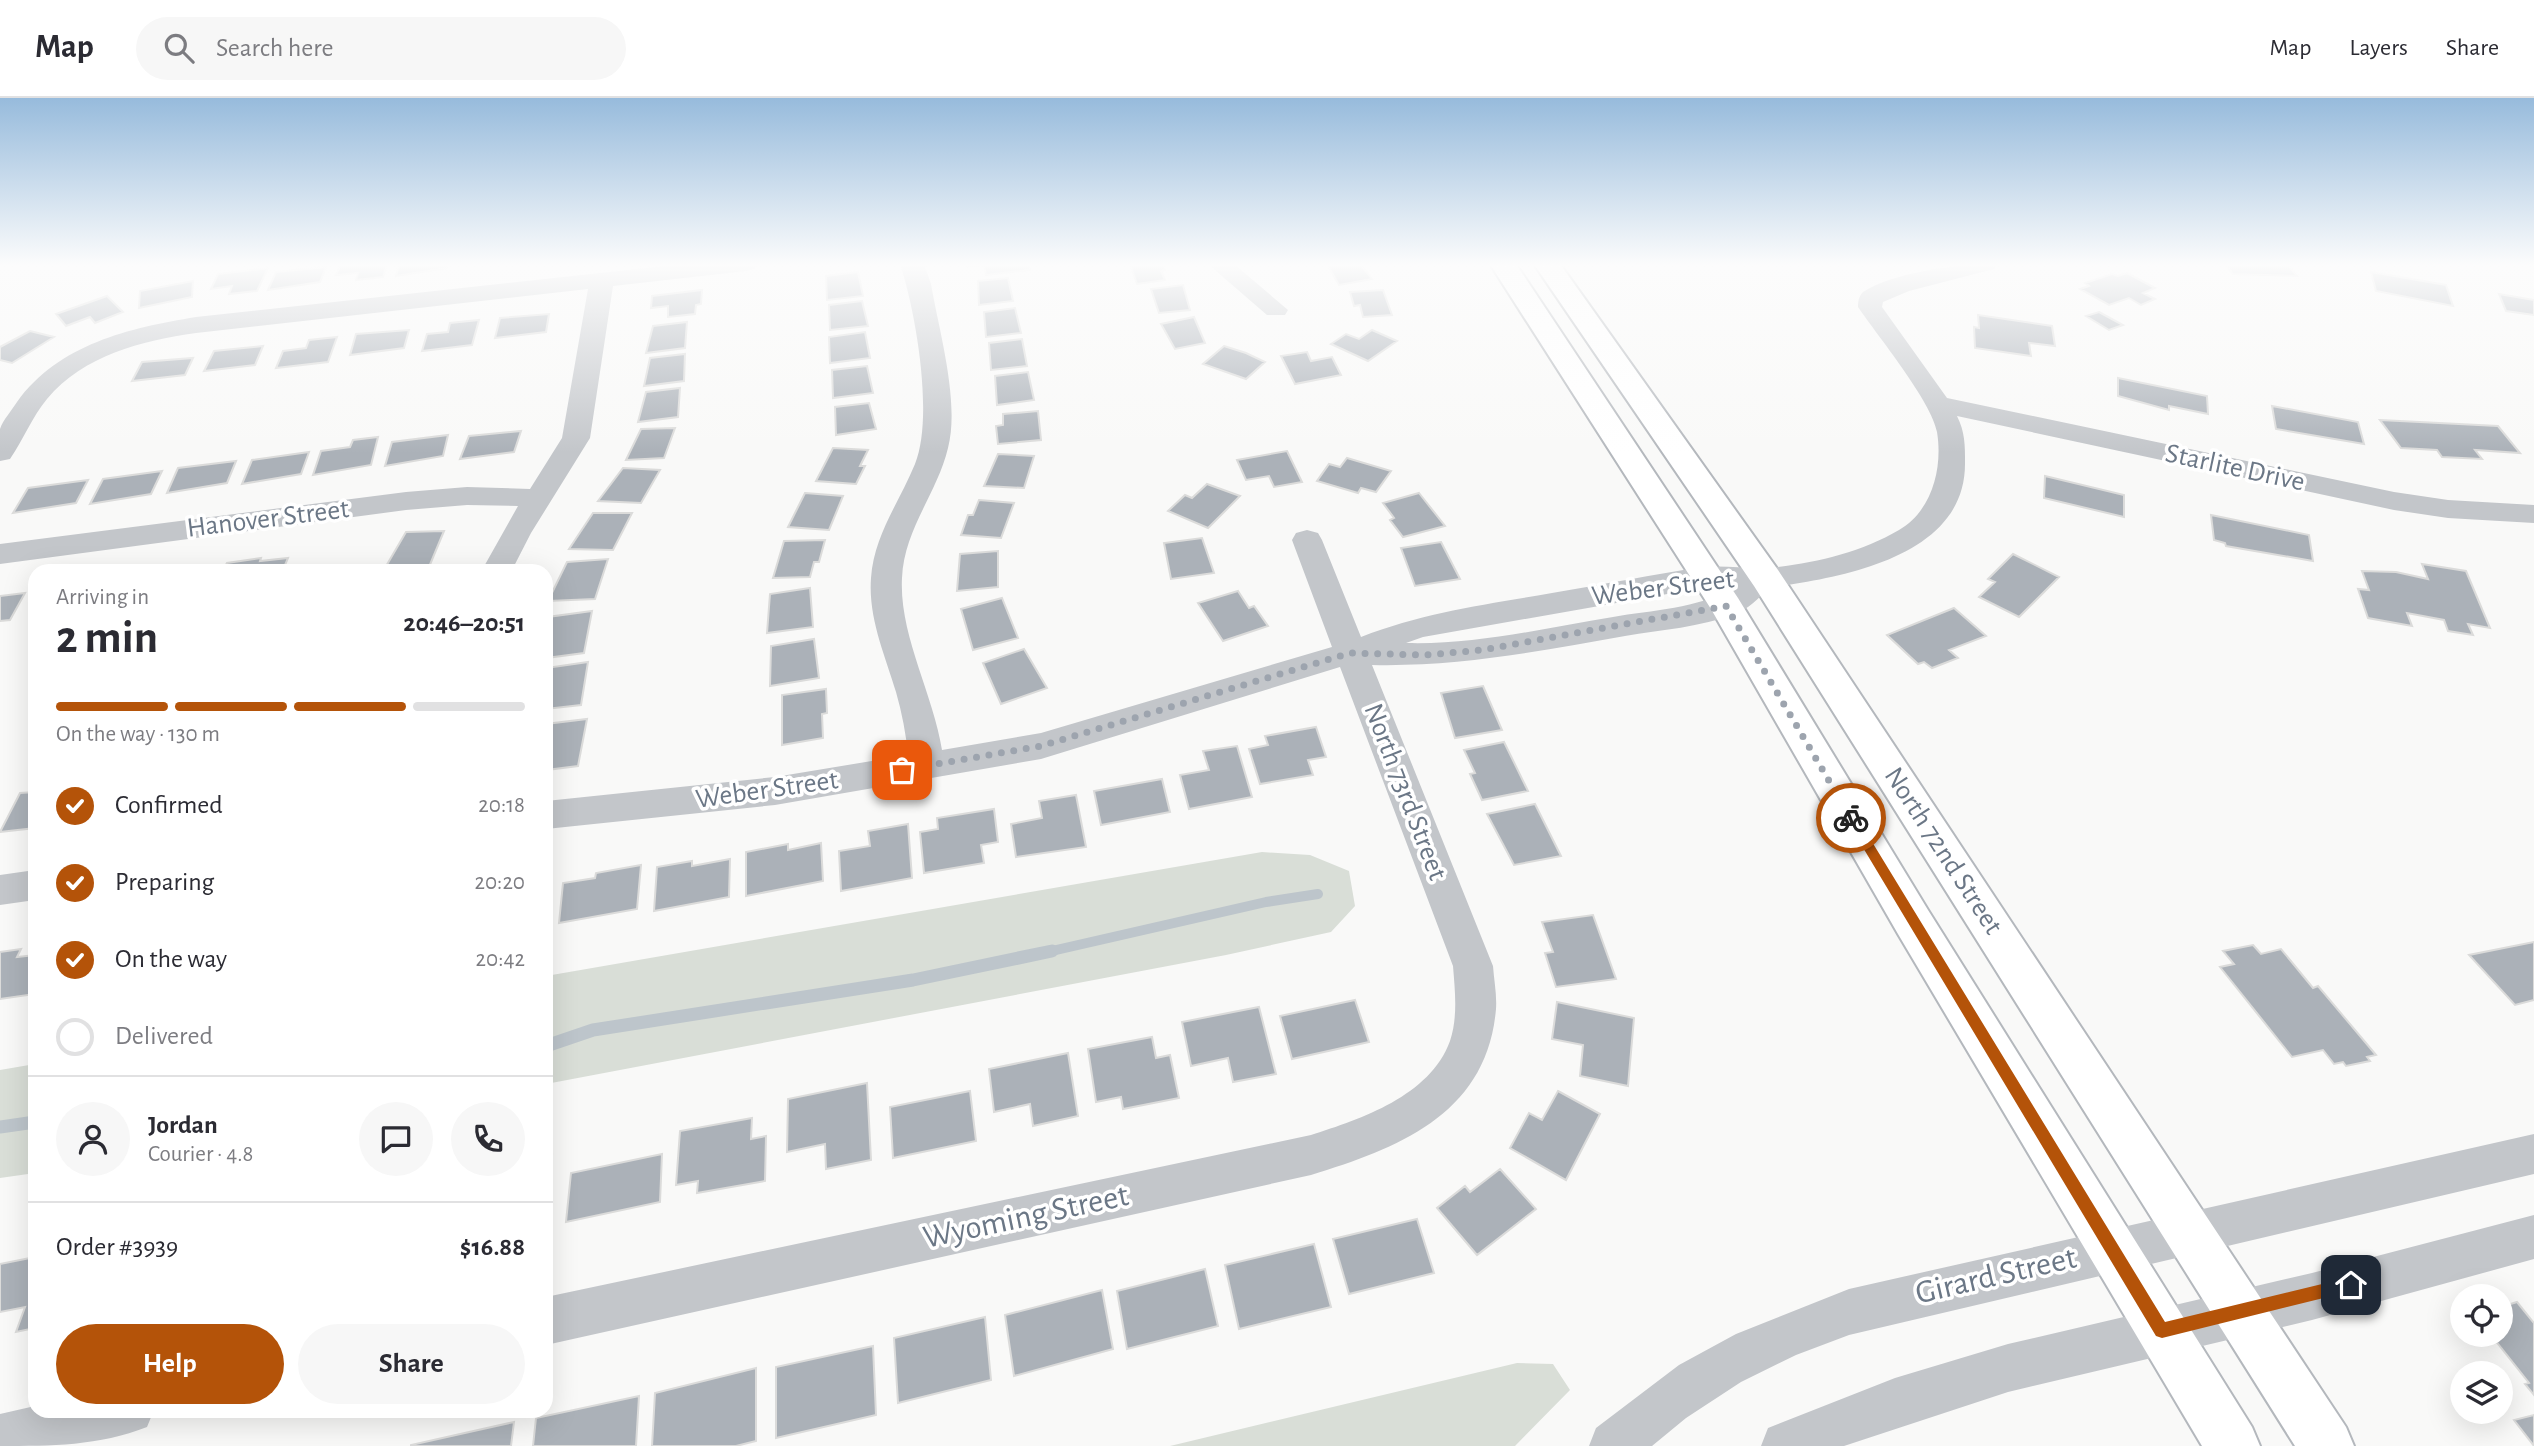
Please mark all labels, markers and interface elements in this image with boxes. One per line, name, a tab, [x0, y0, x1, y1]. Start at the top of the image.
search box	[136, 17, 626, 80]
icon: search	[160, 29, 198, 67]
text: Map	[35, 31, 94, 64]
text: Search here	[216, 35, 334, 61]
text: Map	[2269, 36, 2311, 60]
text: Layers	[2349, 36, 2408, 60]
text: Share	[2446, 36, 2499, 60]
street label: Starlite Drive	[2163, 440, 2307, 496]
street label: Hanover Street	[185, 495, 351, 543]
street label: Weber Street	[1590, 565, 1736, 611]
text: Arriving in	[56, 586, 149, 609]
text: 20:46–20:51	[403, 610, 525, 636]
text: 2 min	[56, 615, 158, 661]
street label: North 73rd Street	[1359, 700, 1452, 884]
text: On the way · 130 m	[56, 723, 220, 746]
pin	[872, 740, 932, 800]
icon: bag	[883, 751, 921, 789]
street label: North 72nd Street	[1879, 762, 2007, 940]
street label: Weber Street	[694, 766, 840, 814]
courier	[1816, 783, 1886, 853]
icon: check	[56, 787, 94, 825]
text: Confirmed	[115, 792, 223, 818]
text: 20:18	[478, 794, 525, 817]
icon: bike	[1832, 799, 1870, 837]
icon: check	[56, 864, 94, 902]
text: Preparing	[115, 869, 214, 895]
text: 20:20	[475, 871, 525, 894]
icon: check	[56, 941, 94, 979]
text: On the way	[115, 946, 227, 972]
text: 20:42	[476, 948, 525, 971]
text: Delivered	[115, 1023, 213, 1049]
button: person	[56, 1102, 130, 1176]
button: chat	[359, 1102, 433, 1176]
button: phone	[451, 1102, 525, 1176]
text: Jordan	[148, 1112, 218, 1138]
text: Courier · 4.8	[148, 1143, 253, 1166]
street label: Wyoming Street	[920, 1179, 1132, 1255]
text: Order #3939	[56, 1234, 178, 1260]
text: $16.88	[460, 1234, 525, 1260]
street label: Girard Street	[1912, 1241, 2080, 1311]
pin	[2321, 1255, 2381, 1315]
icon: home	[2332, 1266, 2370, 1304]
map controls	[2450, 1284, 2513, 1424]
button: locate	[2450, 1284, 2513, 1347]
button: Help	[56, 1324, 284, 1404]
button: Share	[298, 1324, 525, 1404]
button: layers	[2450, 1361, 2513, 1424]

